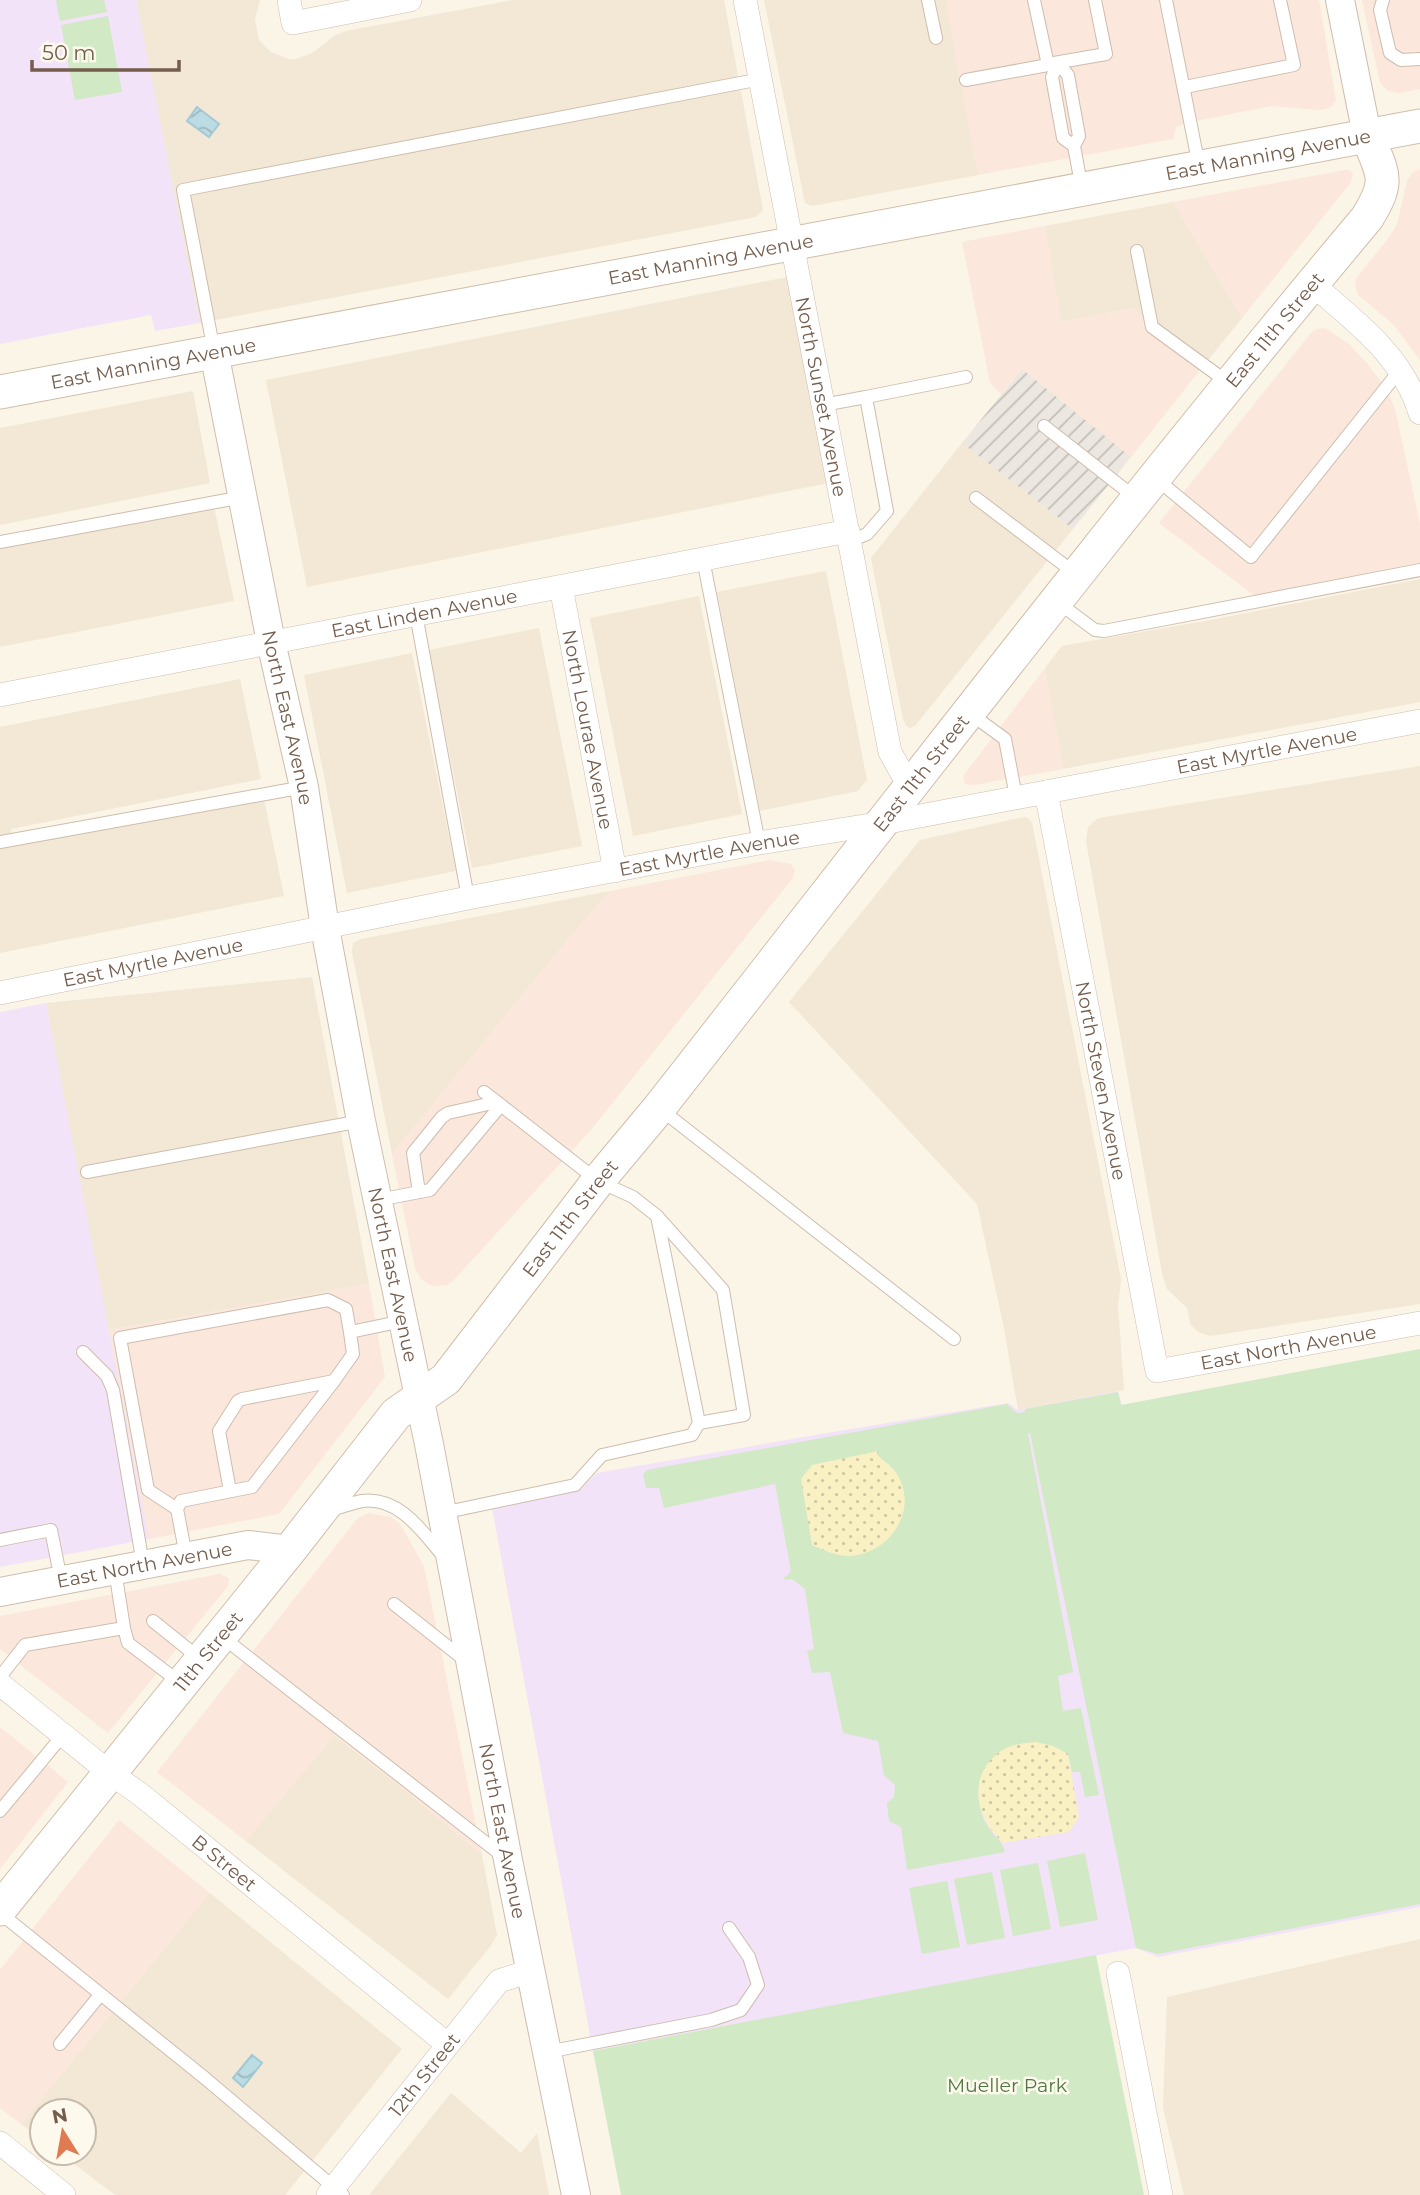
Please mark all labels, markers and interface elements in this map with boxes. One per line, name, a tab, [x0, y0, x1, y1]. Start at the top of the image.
scale bar	[32, 28, 178, 72]
text: 50 m	[42, 40, 96, 65]
street label: East Manning Avenue	[1163, 124, 1373, 185]
street label: East Manning Avenue	[606, 228, 815, 289]
street label: East 11th Street	[1220, 267, 1329, 392]
street label: North Sunset Avenue	[791, 295, 852, 499]
street label: East Manning Avenue	[49, 333, 258, 394]
street label: East Linden Avenue	[329, 584, 519, 642]
street label: North East Avenue	[257, 628, 318, 806]
street label: North Lourae Avenue	[558, 628, 618, 831]
street label: East 11th Street	[868, 710, 974, 836]
street label: East Myrtle Avenue	[1175, 722, 1359, 778]
street label: East Myrtle Avenue	[617, 825, 801, 881]
street label: East Myrtle Avenue	[61, 932, 245, 991]
street label: North Steven Avenue	[1071, 979, 1132, 1182]
street label: East 11th Street	[517, 1154, 623, 1281]
street label: North East Avenue	[364, 1185, 423, 1364]
street label: East North Avenue	[1198, 1320, 1378, 1374]
street label: East North Avenue	[55, 1537, 234, 1593]
street label: 11th Street	[169, 1606, 248, 1696]
street label: North East Avenue	[475, 1741, 531, 1921]
street label: B Street	[187, 1830, 262, 1896]
street label: 12th Street	[384, 2028, 465, 2121]
park label: Mueller Park	[947, 2074, 1068, 2097]
north arrow	[28, 2097, 98, 2167]
text: N	[50, 2103, 70, 2129]

